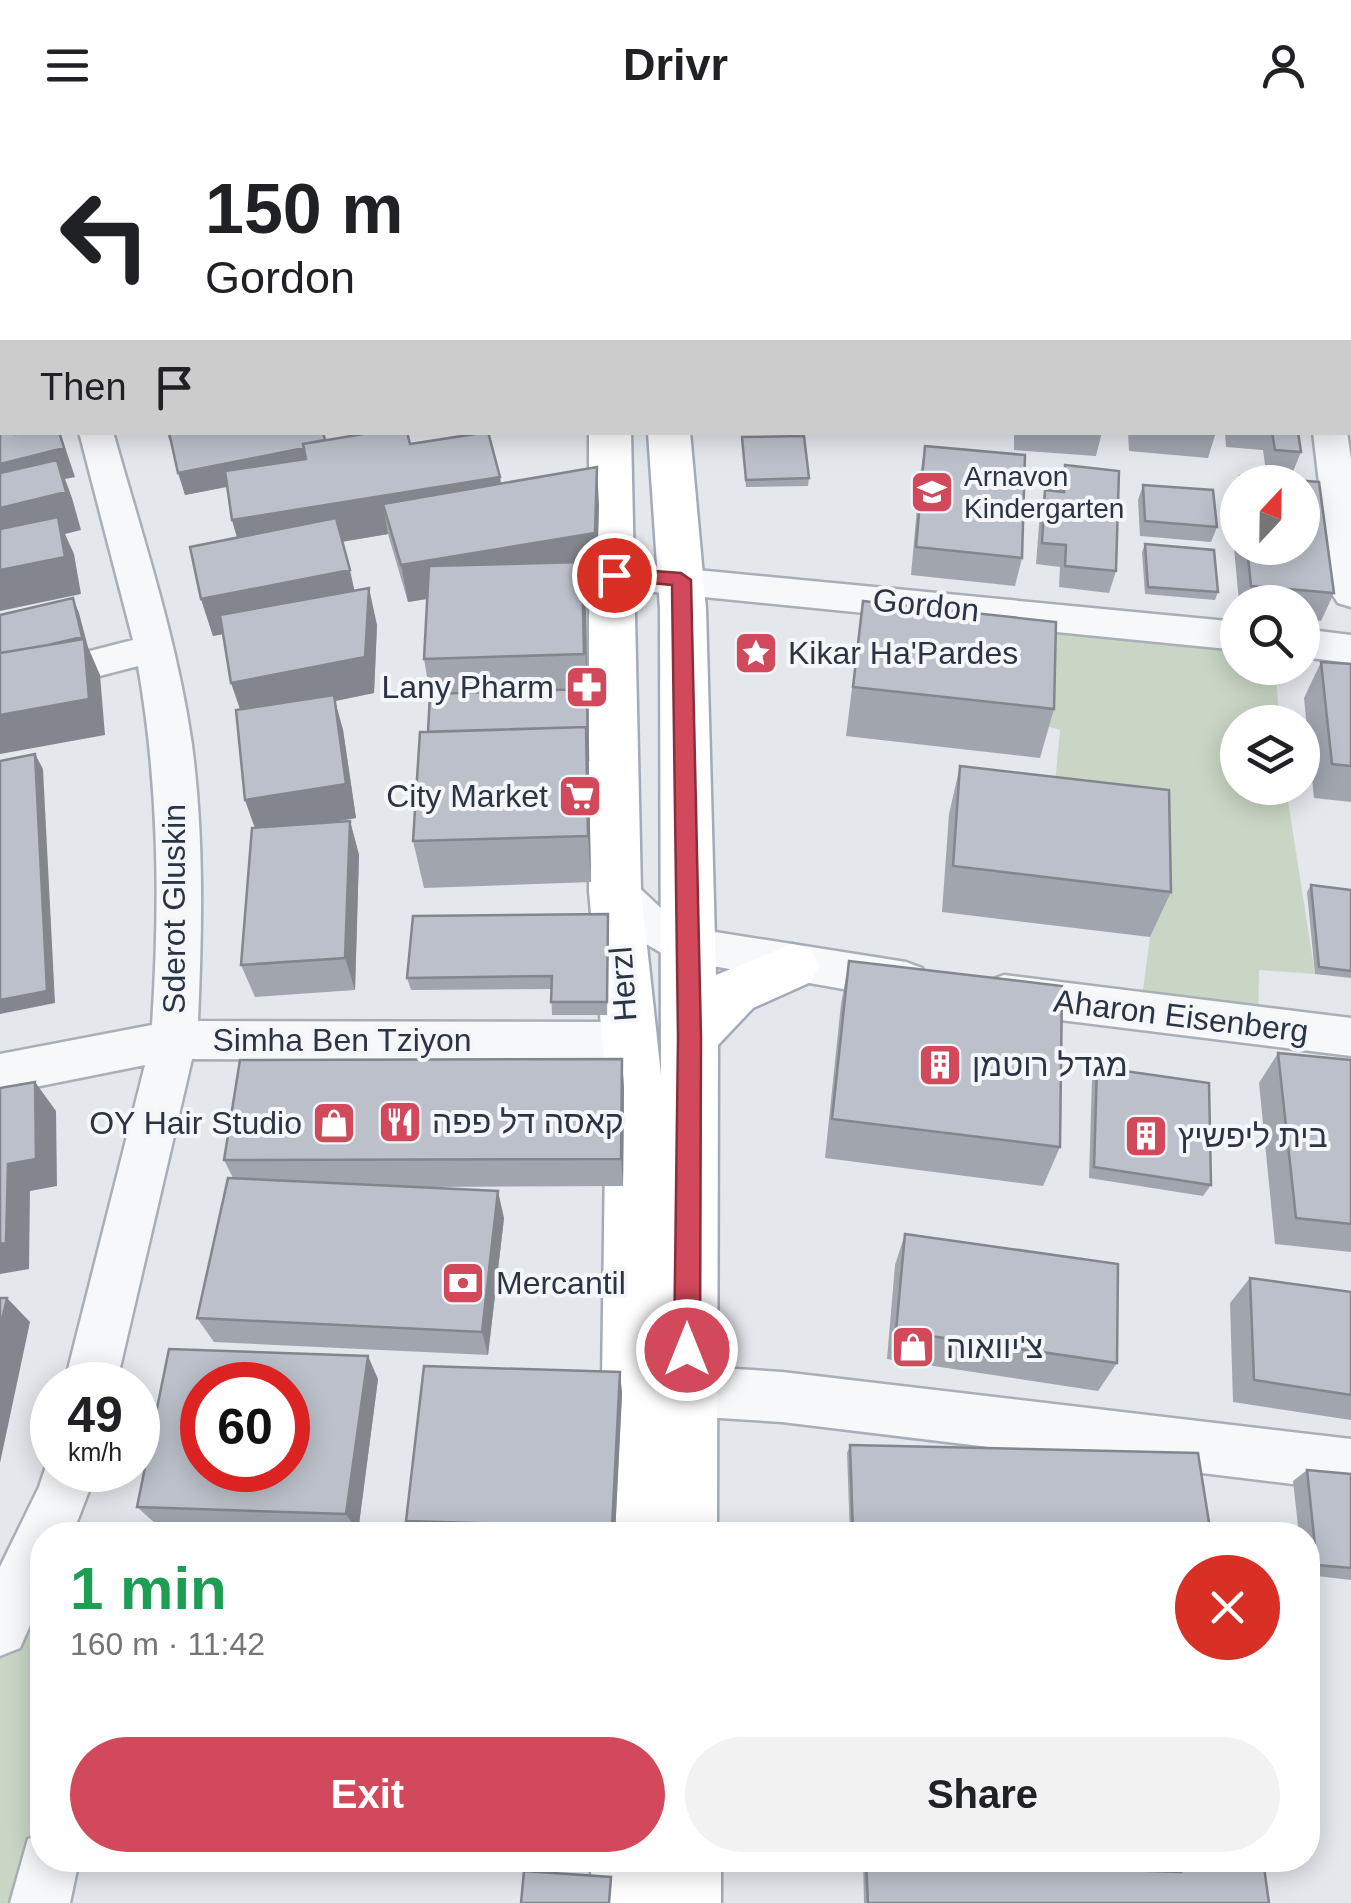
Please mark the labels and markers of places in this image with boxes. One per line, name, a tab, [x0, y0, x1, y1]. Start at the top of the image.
place label: Arnavon Kindergarten	[964, 461, 1124, 524]
school or university icon: Arnavon Kindergarten	[909, 469, 955, 515]
pin	[572, 533, 657, 618]
place icon: Kikar Ha'Pardes	[733, 630, 779, 676]
place label: Kikar Ha'Pardes	[788, 635, 1018, 671]
pharmacy icon: Lany Pharm	[564, 664, 610, 710]
place label: Lany Pharm	[381, 669, 554, 705]
supermarket icon: City Market	[557, 773, 603, 819]
place label: City Market	[386, 778, 548, 814]
building icon: מגדל רוטמן	[917, 1042, 963, 1088]
place label: מגדל רוטמן	[972, 1047, 1128, 1083]
restaurant icon: קאסה דל פפה	[377, 1099, 423, 1145]
shop icon: OY Hair Studio	[311, 1100, 357, 1146]
place label: קאסה דל פפה	[432, 1104, 624, 1140]
place label: OY Hair Studio	[89, 1105, 302, 1141]
building icon: בית ליפשיץ	[1123, 1113, 1169, 1159]
place label: בית ליפשיץ	[1178, 1118, 1328, 1154]
bank icon: Mercantil	[440, 1260, 486, 1306]
place label: Mercantil	[496, 1265, 626, 1301]
shop icon: צ'יוואוה	[890, 1324, 936, 1370]
place label: צ'יוואוה	[946, 1329, 1043, 1365]

